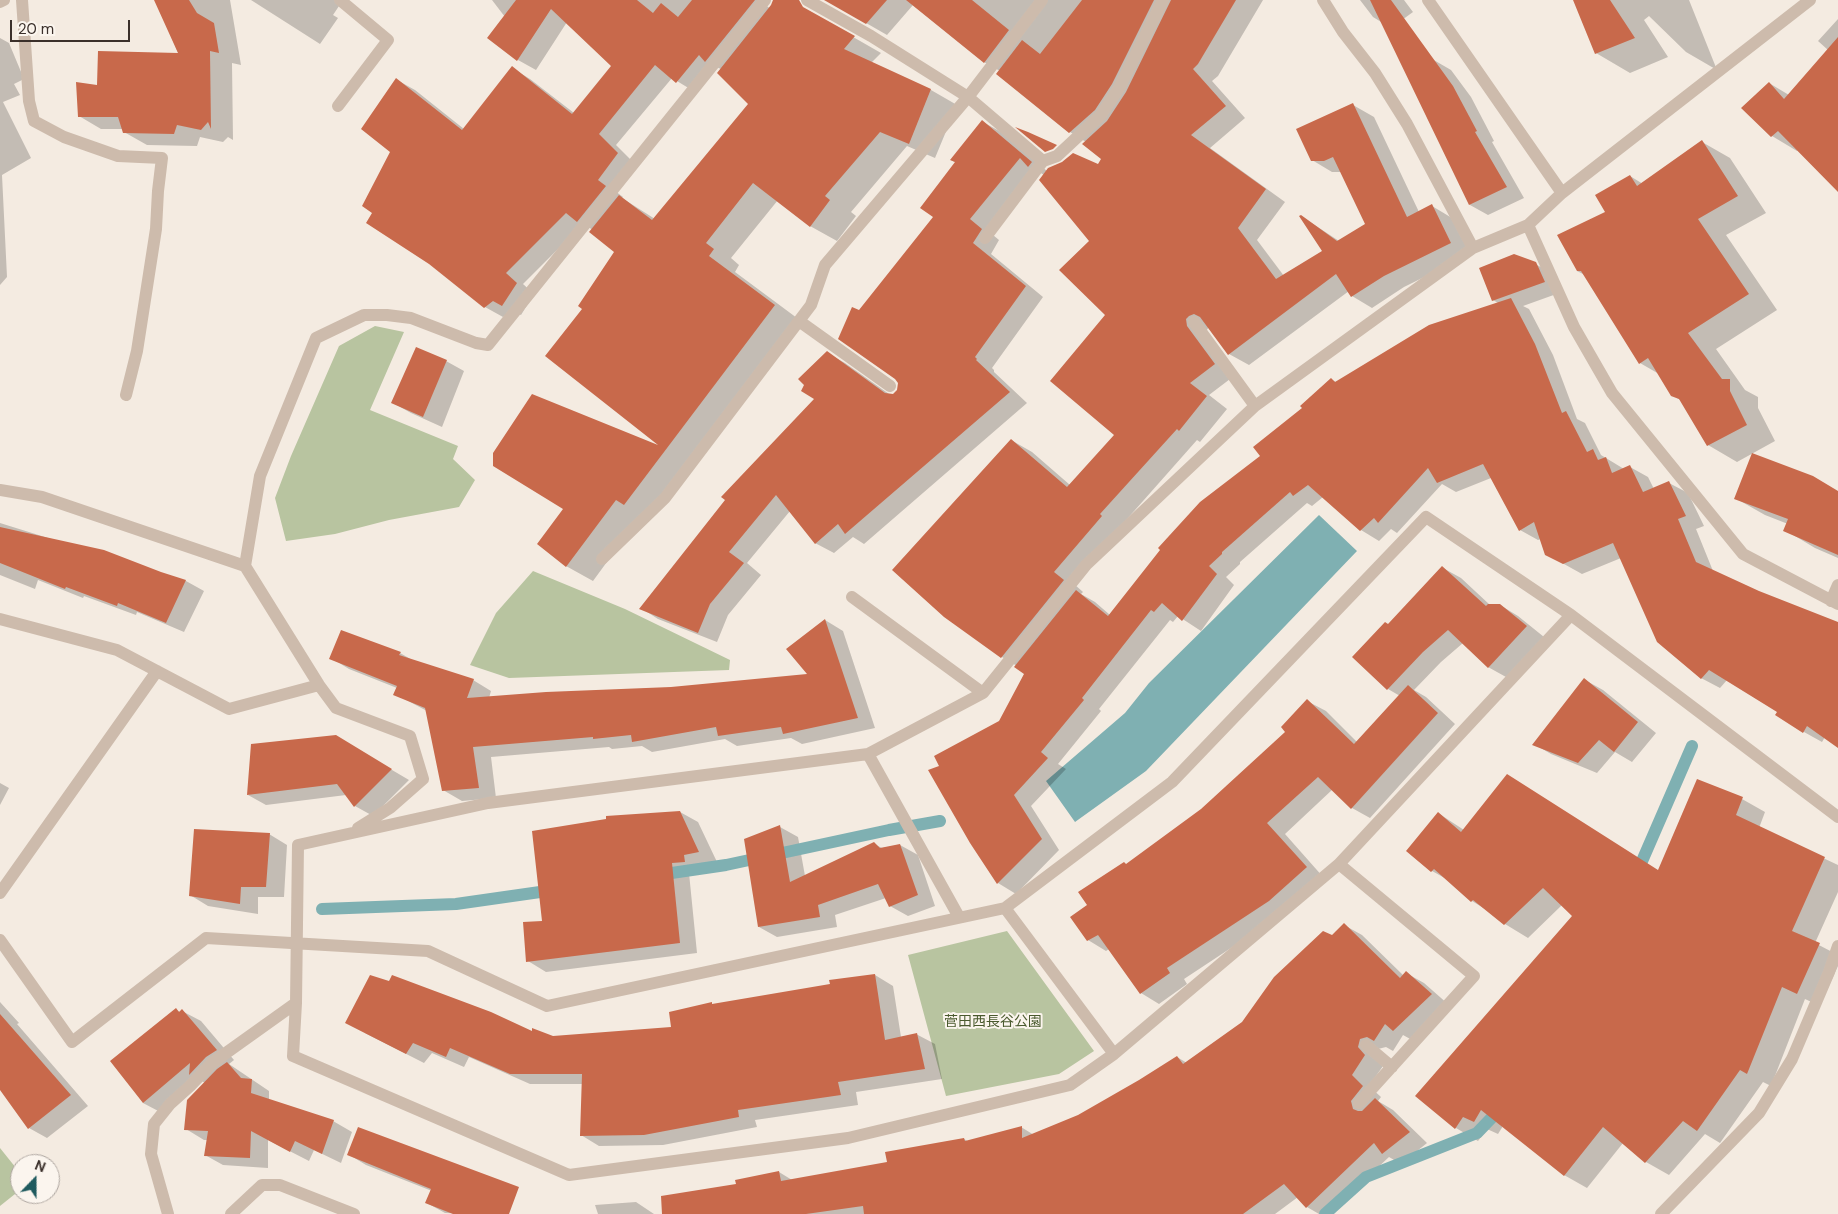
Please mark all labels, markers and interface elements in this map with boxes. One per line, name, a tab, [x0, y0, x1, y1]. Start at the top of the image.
scale bar	[12, 10, 132, 42]
text: 20 m	[18, 19, 54, 39]
park label: 菅田西長谷公園	[944, 1014, 1042, 1030]
north arrow	[10, 1154, 60, 1204]
text: N	[32, 1156, 48, 1176]

